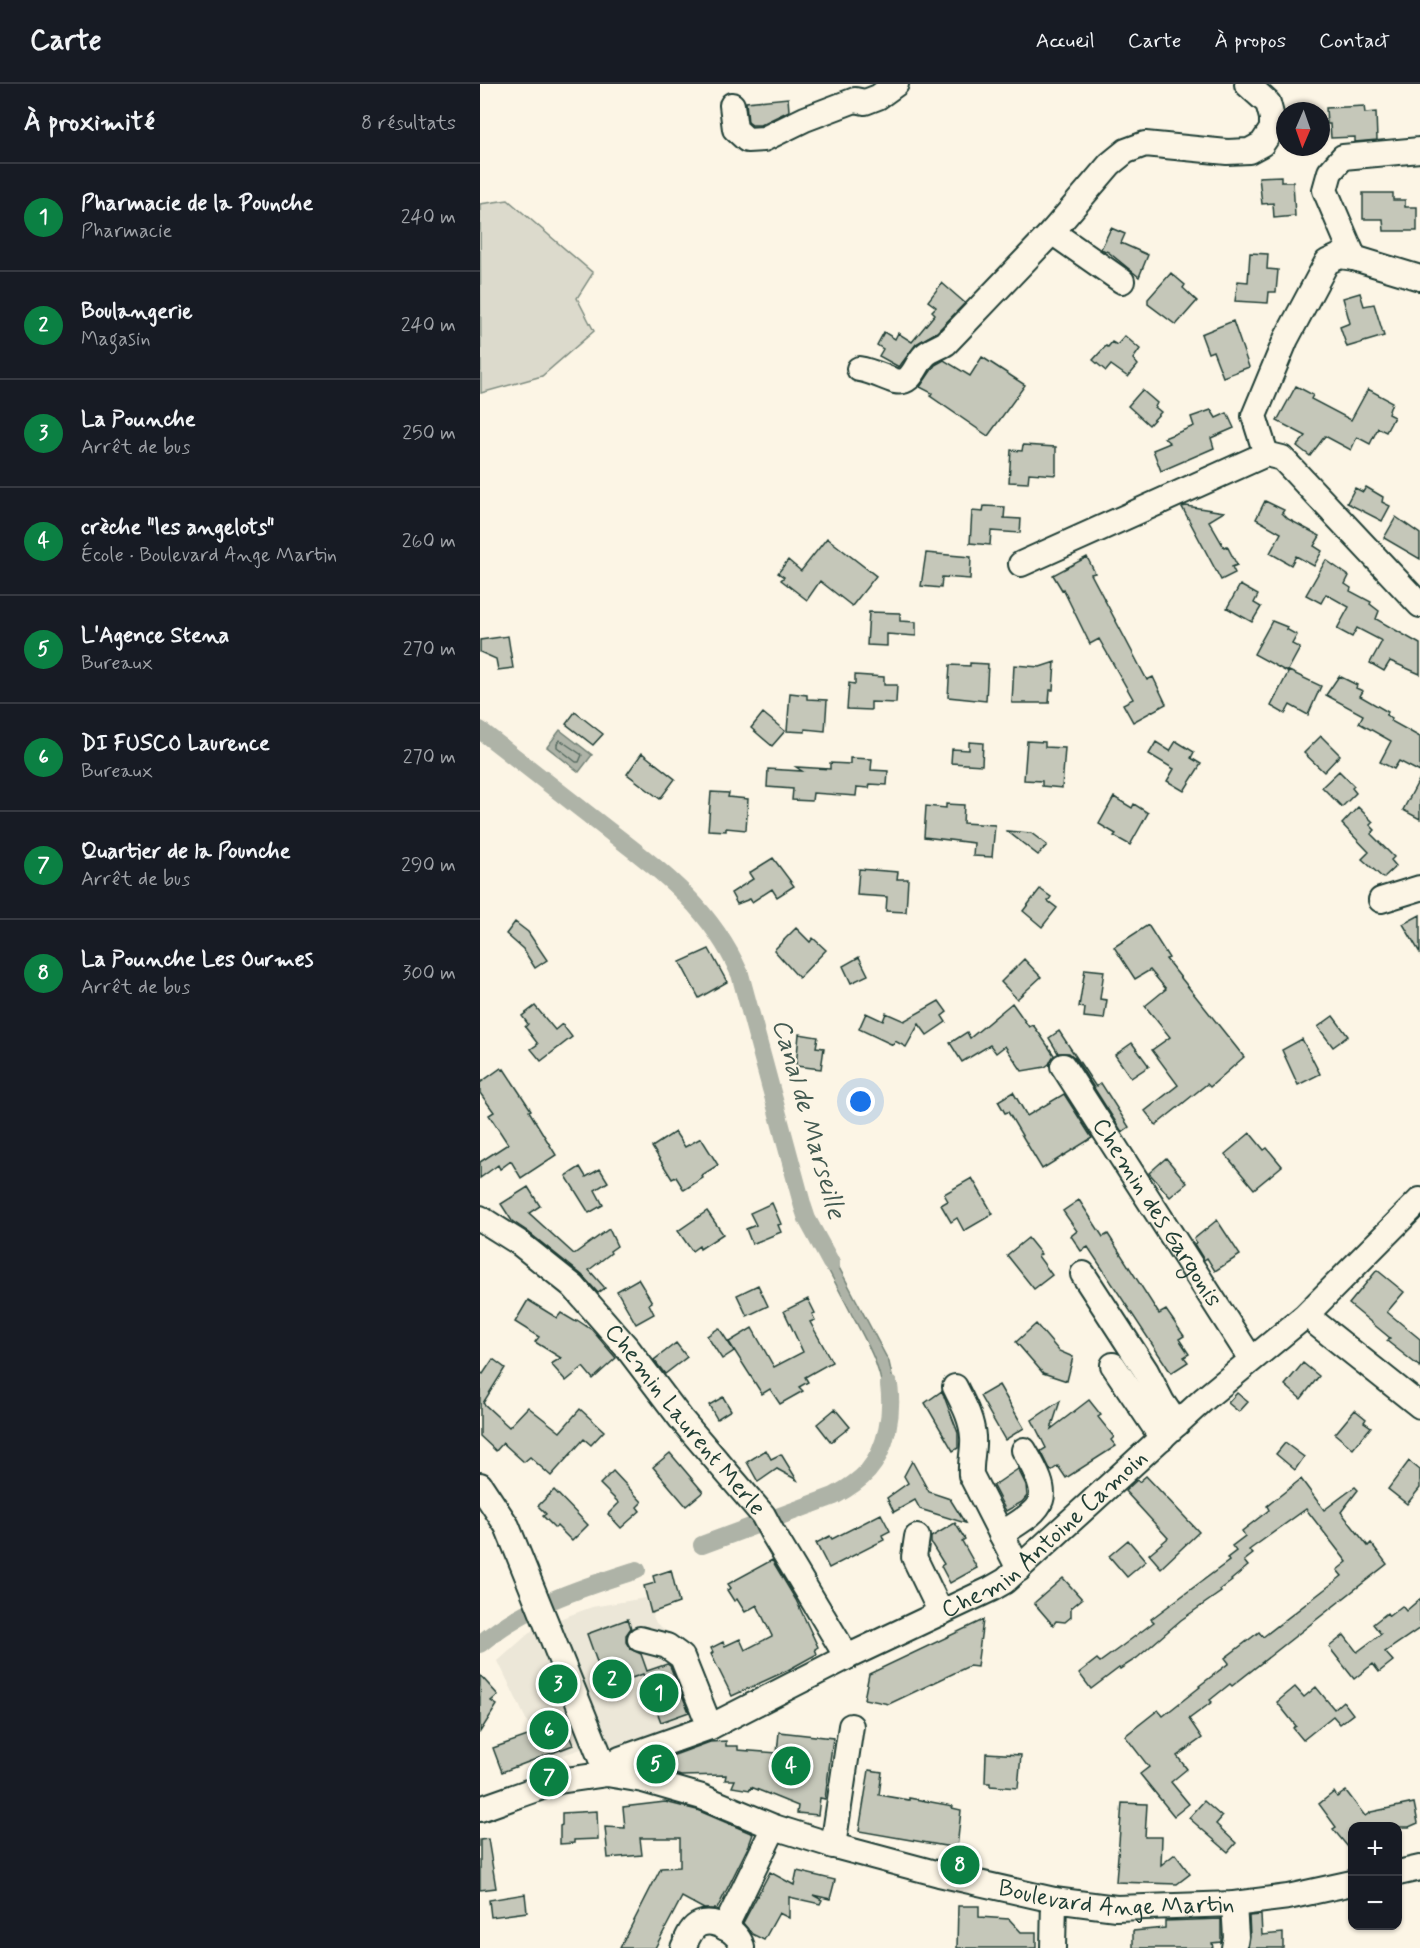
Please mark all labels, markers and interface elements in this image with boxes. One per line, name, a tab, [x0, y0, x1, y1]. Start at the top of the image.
text: Carte	[30, 23, 102, 60]
text: Accueil	[1036, 27, 1095, 55]
text: Carte	[1128, 27, 1182, 55]
text: À propos	[1215, 27, 1286, 55]
text: Contact	[1319, 27, 1390, 55]
north arrow	[1276, 102, 1330, 156]
text: À proximité	[24, 106, 155, 140]
text: 8 résultats	[361, 110, 456, 137]
text: Pharmacie de la Pounche	[81, 190, 313, 218]
text: 1	[39, 204, 48, 231]
text: 240 m	[401, 204, 456, 231]
text: Pharmacie	[81, 218, 172, 245]
text: Boulangerie	[81, 298, 193, 326]
text: 2	[39, 312, 48, 339]
text: 240 m	[401, 312, 456, 339]
text: Magasin	[81, 326, 151, 353]
text: La Pounche	[81, 406, 196, 434]
text: 3	[39, 420, 48, 447]
text: 250 m	[402, 420, 456, 447]
text: Arrêt de bus	[81, 434, 190, 461]
text: crèche "les angelots"	[81, 514, 274, 542]
text: 4	[38, 528, 49, 555]
text: 260 m	[402, 528, 456, 555]
text: École · Boulevard Ange Martin	[81, 542, 337, 569]
text: L'Agence Stena	[81, 622, 229, 650]
text: 5	[38, 636, 50, 663]
text: 270 m	[403, 636, 456, 663]
text: Bureaux	[81, 650, 153, 677]
text: DI FUSCO Laurence	[81, 730, 270, 758]
text: 6	[38, 744, 49, 771]
text: 270 m	[403, 744, 456, 771]
text: Bureaux	[81, 758, 153, 785]
text: Quartier de la Pounche	[81, 838, 291, 866]
text: 7	[37, 852, 50, 879]
text: 290 m	[401, 852, 456, 879]
text: Arrêt de bus	[81, 866, 190, 893]
text: La Pounche Les Ourmes	[81, 946, 313, 974]
text: 8	[38, 960, 49, 987]
text: 300 m	[402, 960, 456, 987]
text: Arrêt de bus	[81, 974, 190, 1001]
water label: Canal de Marseille	[763, 1015, 853, 1224]
your location	[846, 1087, 875, 1116]
street label: Chemin des Gargonis	[1085, 1112, 1229, 1313]
street label: Chemin Laurent Merle	[598, 1317, 772, 1522]
street label: Chemin Antoine Camoin	[936, 1443, 1154, 1626]
pin: 2	[592, 1656, 632, 1702]
pin: 3	[538, 1662, 578, 1706]
pin: 1	[640, 1670, 678, 1716]
pin: 6	[530, 1708, 568, 1752]
pin: 5	[636, 1742, 675, 1786]
pin: 4	[772, 1744, 810, 1788]
pin: 7	[530, 1754, 568, 1800]
map controls	[1348, 1822, 1402, 1930]
button: +	[1348, 1822, 1402, 1876]
pin: 8	[940, 1842, 980, 1888]
street label: Boulevard Ange Martin	[995, 1872, 1235, 1924]
button: −	[1348, 1876, 1402, 1930]

